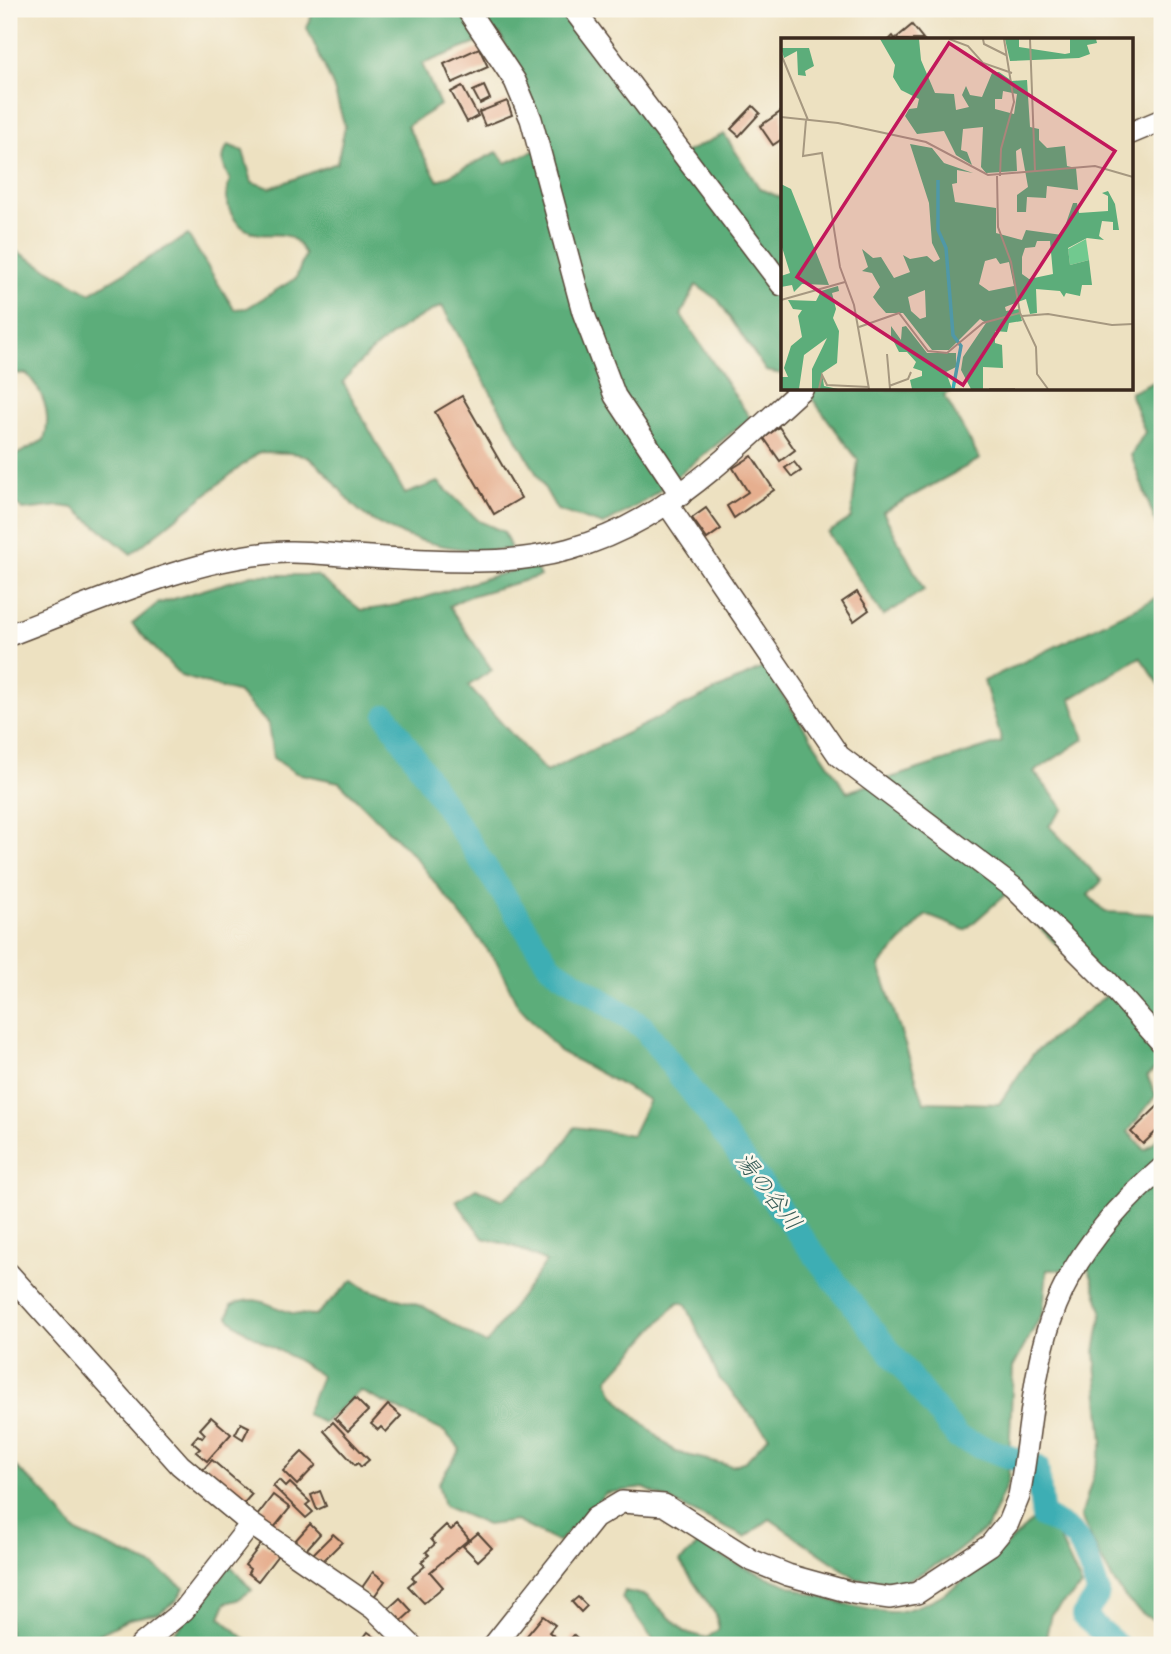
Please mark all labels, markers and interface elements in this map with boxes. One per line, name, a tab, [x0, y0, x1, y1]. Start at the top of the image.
inset map	[781, 38, 1132, 390]
water label: 湯の谷川	[730, 1147, 808, 1236]

